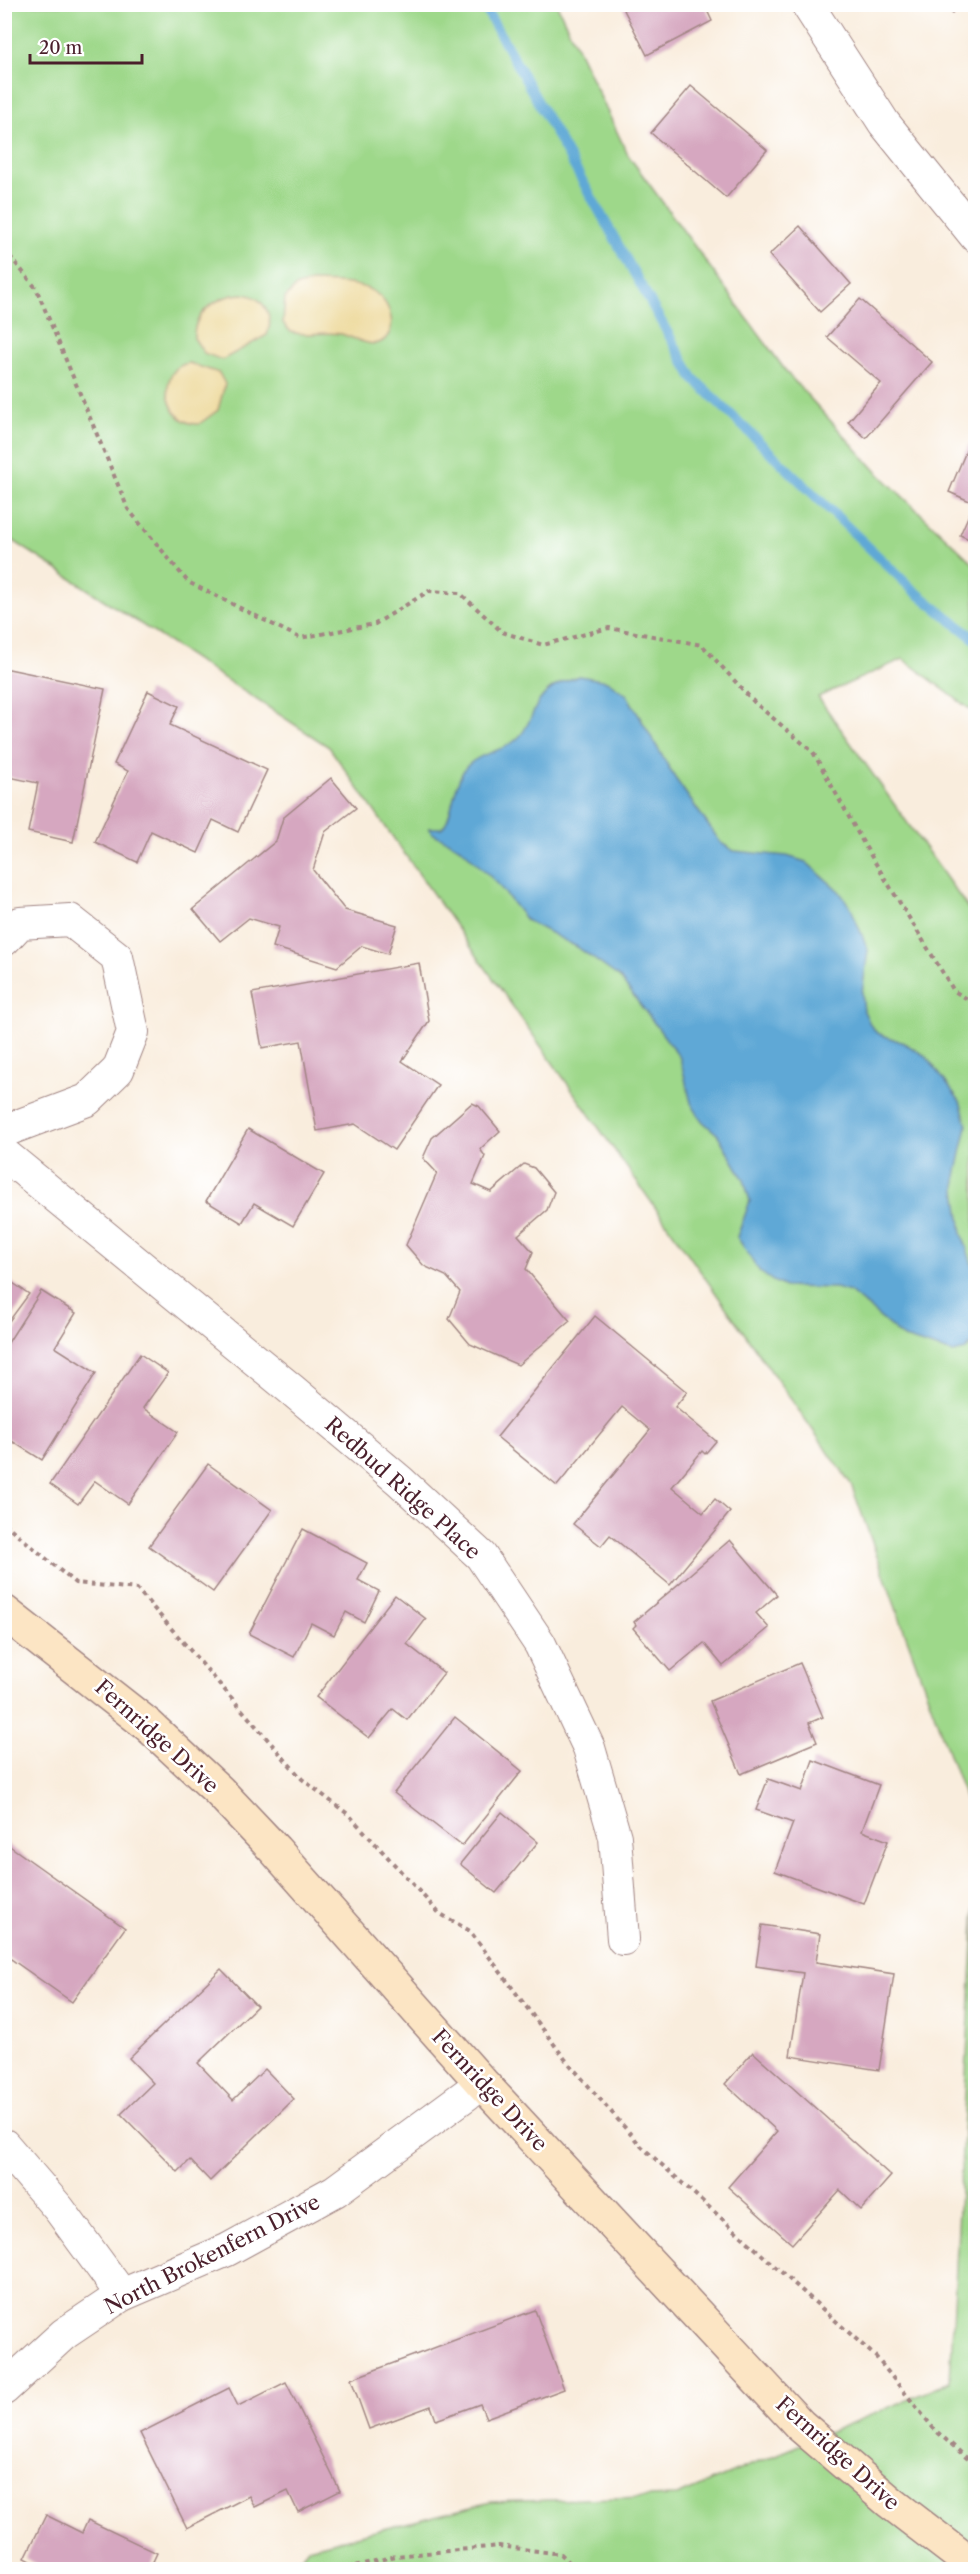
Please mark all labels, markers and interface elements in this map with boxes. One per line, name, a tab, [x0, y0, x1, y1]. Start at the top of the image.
scale bar	[30, 27, 142, 65]
text: 20 m	[39, 37, 83, 59]
street label: Redbud Ridge Place	[320, 1412, 486, 1564]
street label: Fernridge Drive	[90, 1674, 224, 1798]
street label: Fernridge Drive	[427, 2024, 553, 2156]
street label: North Brokenfern Drive	[100, 2189, 324, 2319]
street label: Fernridge Drive	[771, 2391, 905, 2515]

